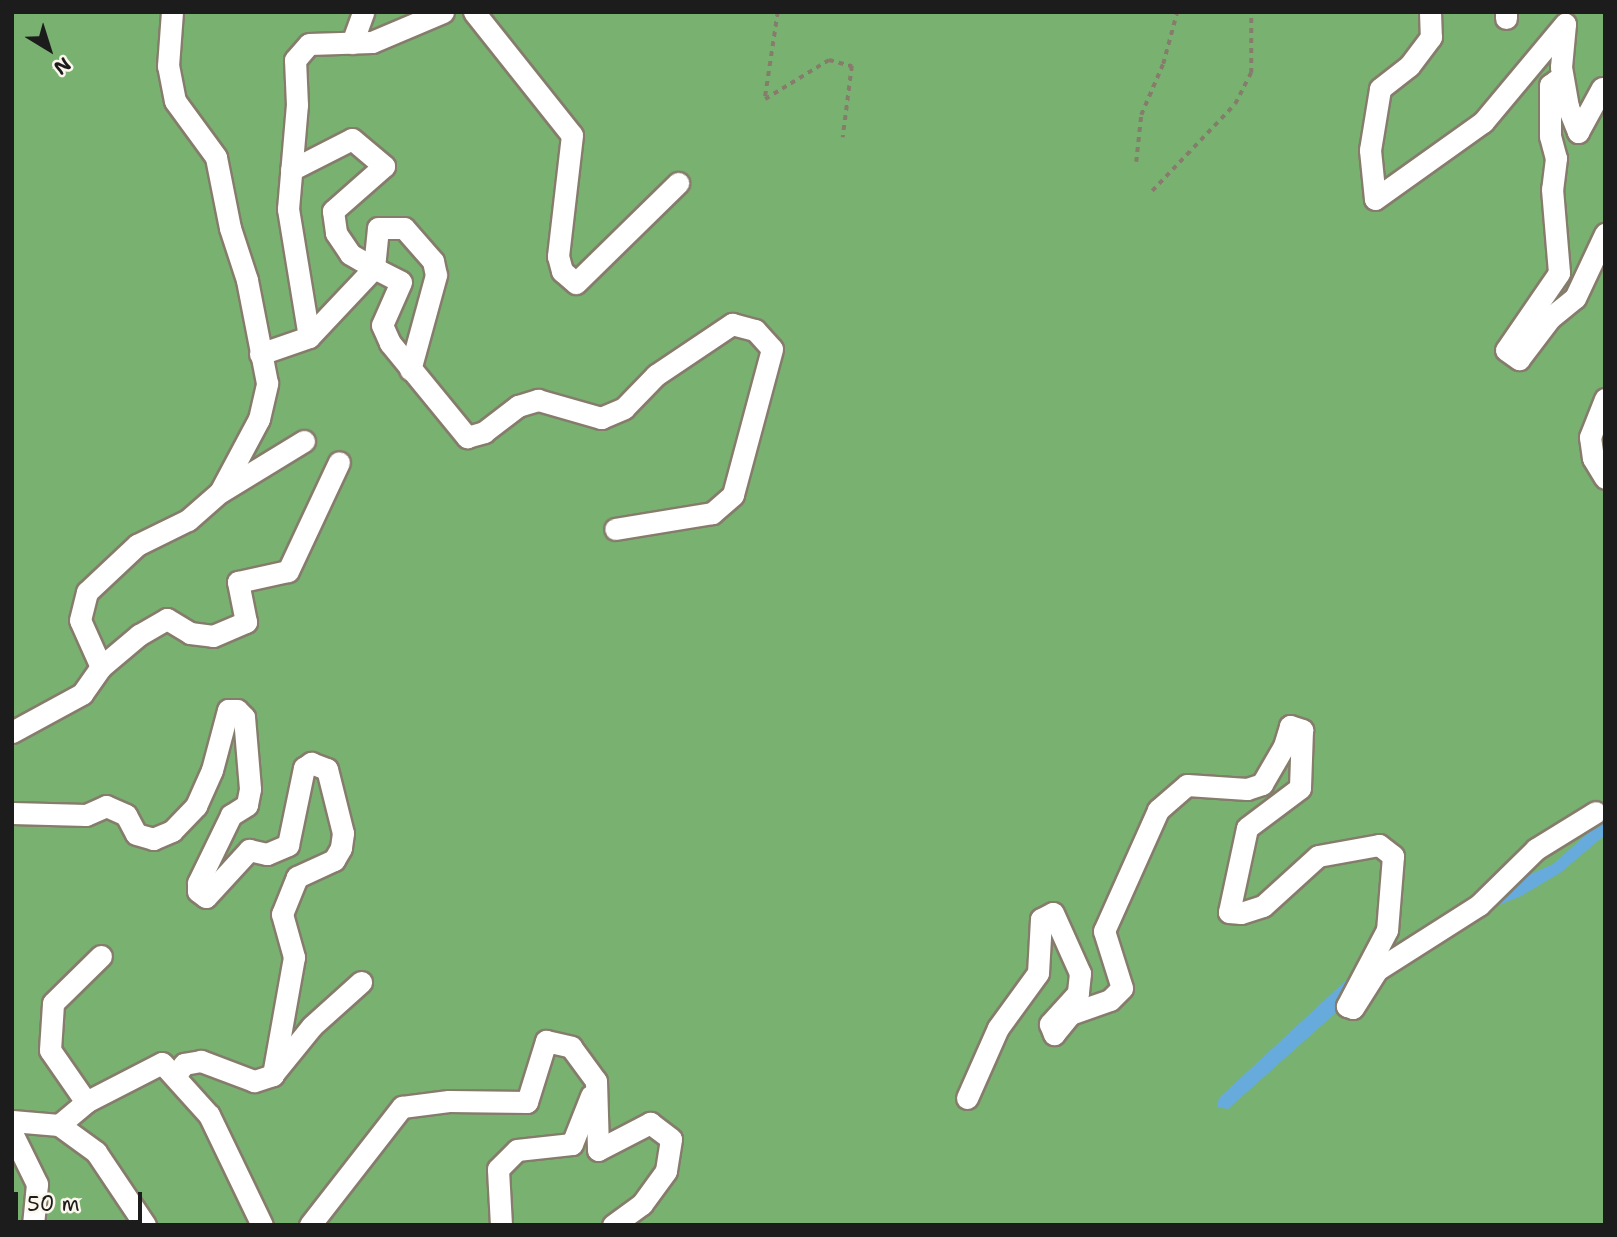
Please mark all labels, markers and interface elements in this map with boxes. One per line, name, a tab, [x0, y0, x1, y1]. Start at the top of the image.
north arrow	[14, 14, 84, 84]
text: N	[49, 51, 76, 80]
scale bar	[18, 1178, 145, 1222]
text: 50 m	[27, 1190, 80, 1218]

